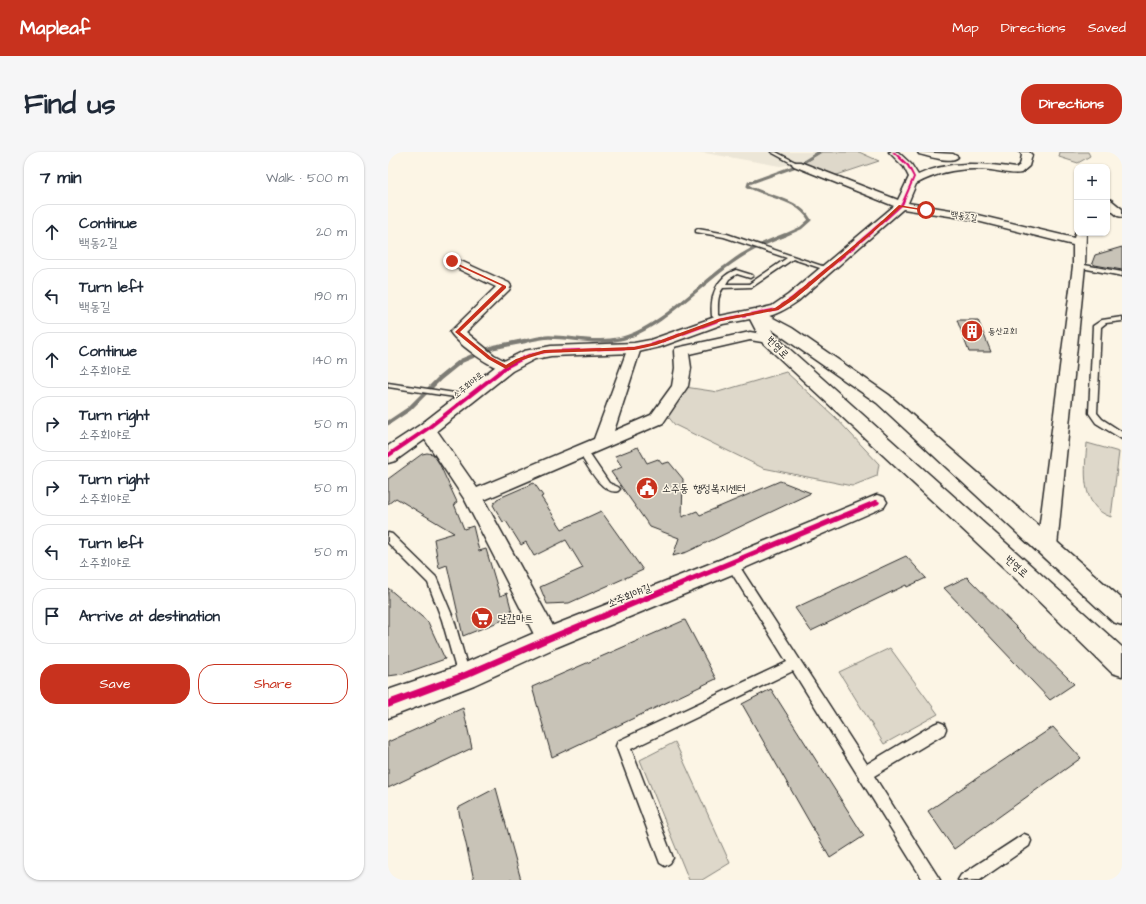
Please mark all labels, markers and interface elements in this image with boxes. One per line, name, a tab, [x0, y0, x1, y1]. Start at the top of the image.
text: Mapleaf	[20, 15, 90, 42]
text: Map	[952, 18, 979, 38]
text: Directions	[1001, 18, 1066, 38]
text: Saved	[1088, 18, 1126, 38]
button: Directions	[1021, 84, 1122, 124]
text: Find us	[24, 85, 115, 124]
map controls	[1074, 164, 1110, 236]
button: +	[1074, 164, 1110, 200]
text: 7 min	[40, 166, 82, 190]
text: Walk · 500 m	[266, 169, 348, 187]
button: −	[1074, 200, 1110, 236]
route start	[917, 201, 935, 219]
street label: 백동2길	[950, 208, 979, 225]
text: Continue	[79, 213, 137, 234]
icon: ahead	[41, 221, 63, 243]
text: 20 m	[316, 223, 347, 241]
text: 백동2길	[79, 234, 118, 252]
route end	[443, 252, 461, 270]
text: Turn left	[79, 277, 143, 298]
icon: left	[41, 285, 63, 307]
text: 190 m	[314, 287, 347, 305]
text: 백동길	[79, 298, 110, 316]
building icon: 동산교회	[959, 318, 985, 344]
place label: 동산교회	[988, 325, 1017, 338]
street label: 번영로	[763, 333, 792, 362]
text: Continue	[79, 341, 137, 362]
icon: ahead	[41, 349, 63, 371]
text: 140 m	[313, 351, 347, 369]
text: 소주회야로	[79, 362, 131, 380]
street label: 소주회야로	[450, 369, 486, 402]
text: Turn right	[79, 405, 150, 426]
icon: right	[41, 413, 63, 435]
text: 50 m	[314, 415, 347, 433]
text: 소주회야로	[79, 426, 131, 444]
text: Turn right	[79, 469, 150, 490]
public building icon: 소주동 행정복지센터	[634, 475, 660, 501]
icon: right	[41, 477, 63, 499]
text: 50 m	[314, 479, 347, 497]
place label: 소주동 행정복지센터	[662, 481, 746, 496]
text: 소주회야로	[79, 490, 131, 508]
text: Turn left	[79, 533, 143, 554]
icon: left	[41, 541, 63, 563]
text: 50 m	[314, 543, 347, 561]
street label: 번영로	[1002, 552, 1032, 581]
text: 소주회야로	[79, 554, 131, 572]
street label: 소주회야1길	[605, 580, 653, 611]
icon: arrive	[41, 605, 63, 627]
supermarket icon: 달감마트	[469, 605, 495, 631]
text: Arrive at destination	[79, 606, 220, 627]
place label: 달감마트	[498, 611, 534, 626]
button: Save	[40, 664, 190, 704]
button: Share	[198, 664, 348, 704]

